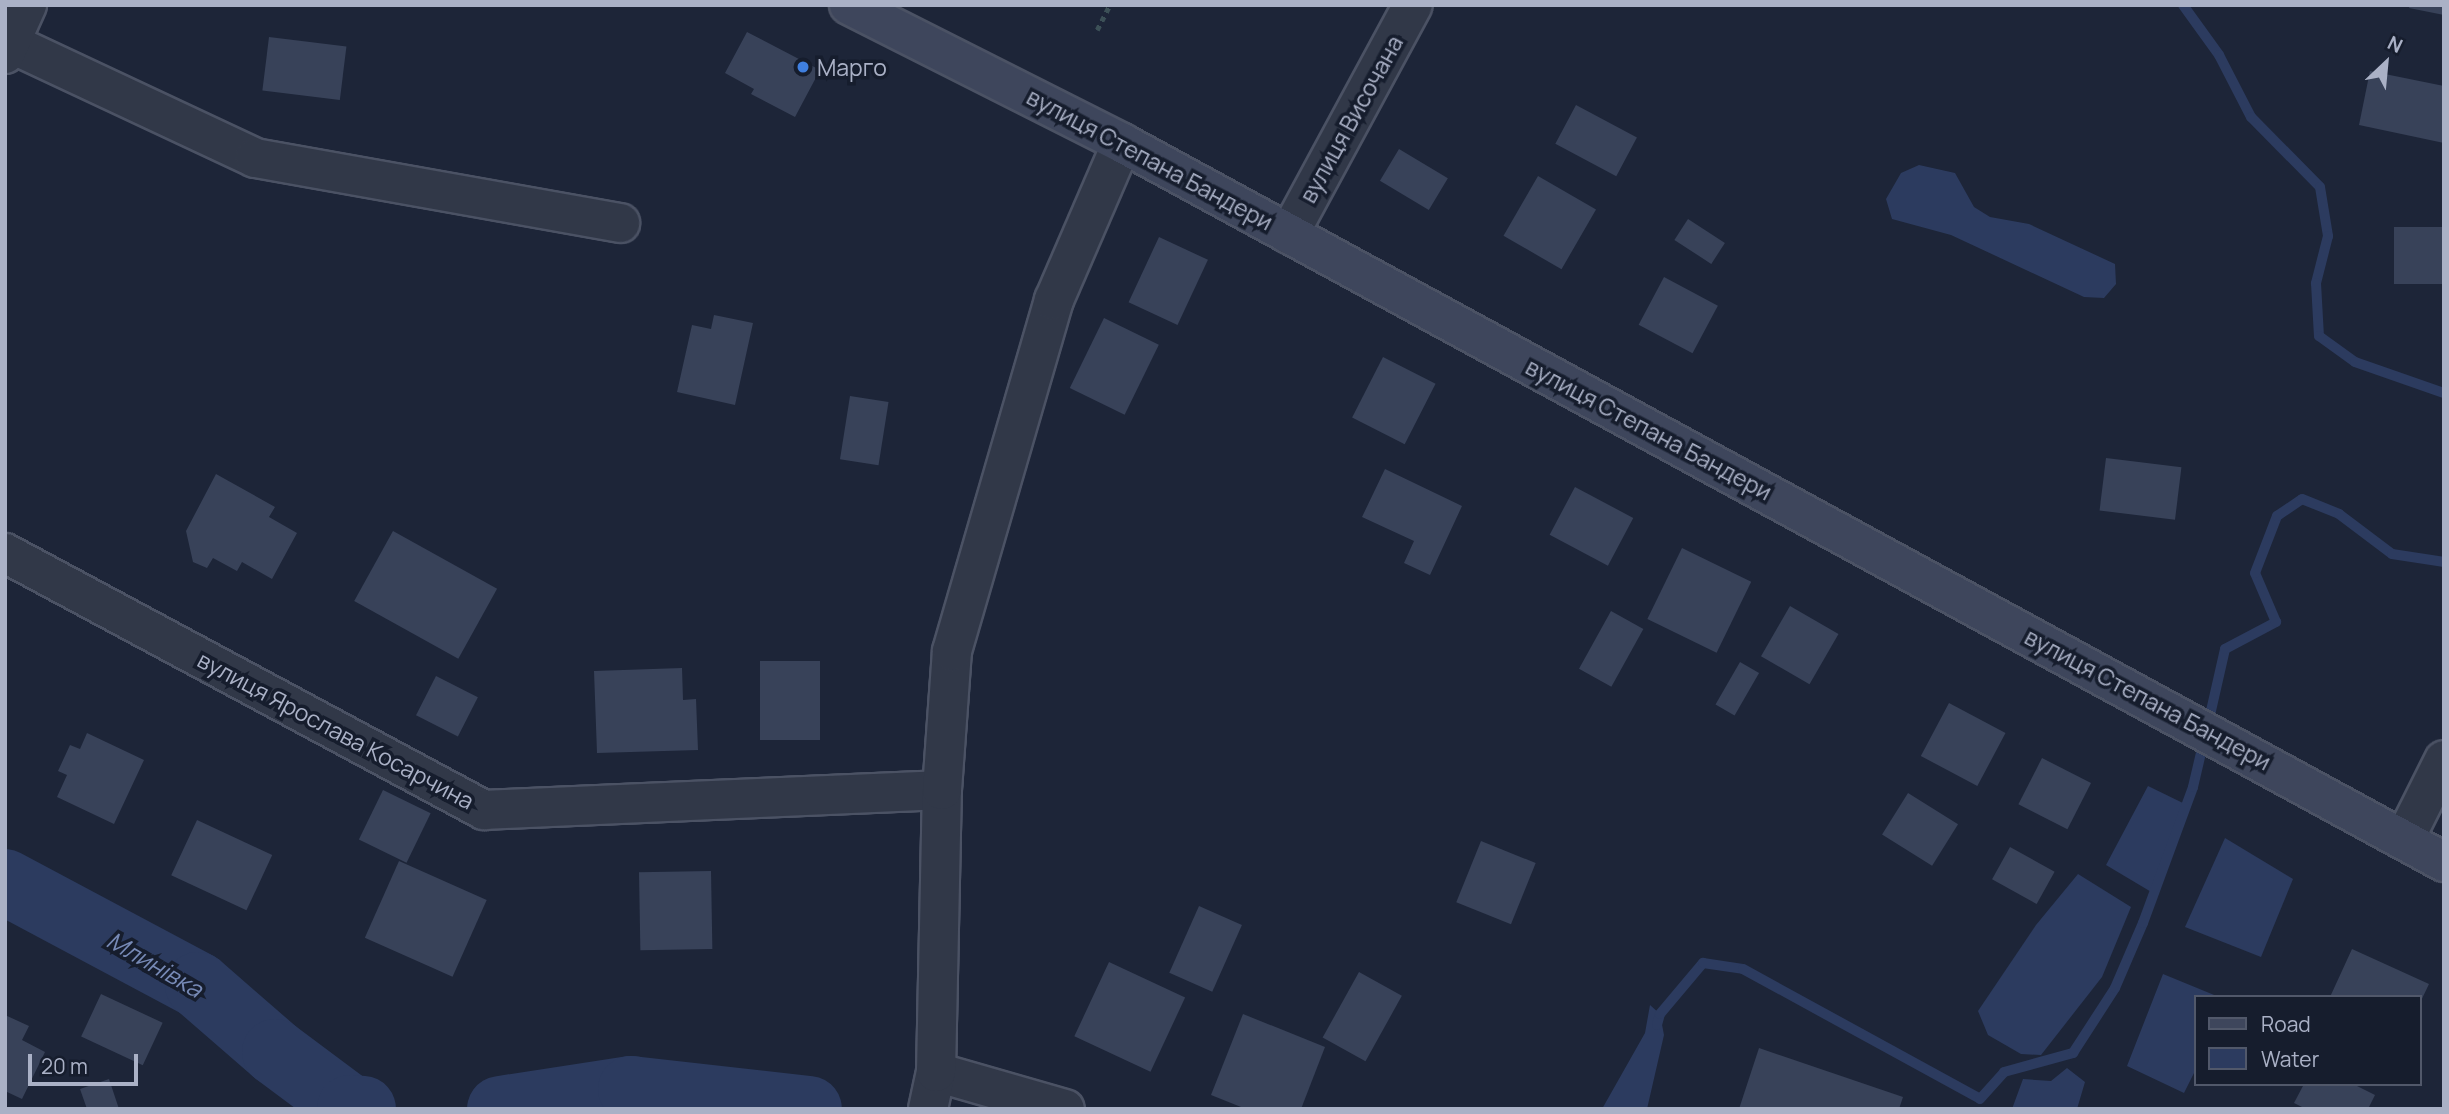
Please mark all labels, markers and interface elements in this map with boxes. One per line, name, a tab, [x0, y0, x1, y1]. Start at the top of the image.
north arrow	[2351, 28, 2421, 98]
text: N	[2383, 29, 2407, 59]
street label: вулиця Височана	[1294, 31, 1408, 207]
place label: Марго	[817, 53, 887, 81]
marker: Марго	[795, 59, 811, 75]
street label: вулиця Степана Бандери	[1022, 82, 1278, 236]
street label: вулиця Степана Бандери	[1521, 352, 1777, 506]
street label: вулиця Степана Бандери	[2020, 622, 2276, 776]
street label: вулиця Ярослава Косарчина	[193, 645, 479, 815]
water label: Млинівка	[102, 925, 208, 1003]
legend	[2194, 995, 2421, 1086]
text: Road	[2261, 1010, 2311, 1038]
scale bar	[32, 1040, 142, 1084]
text: Water	[2261, 1045, 2319, 1073]
text: 20 m	[41, 1052, 88, 1080]

